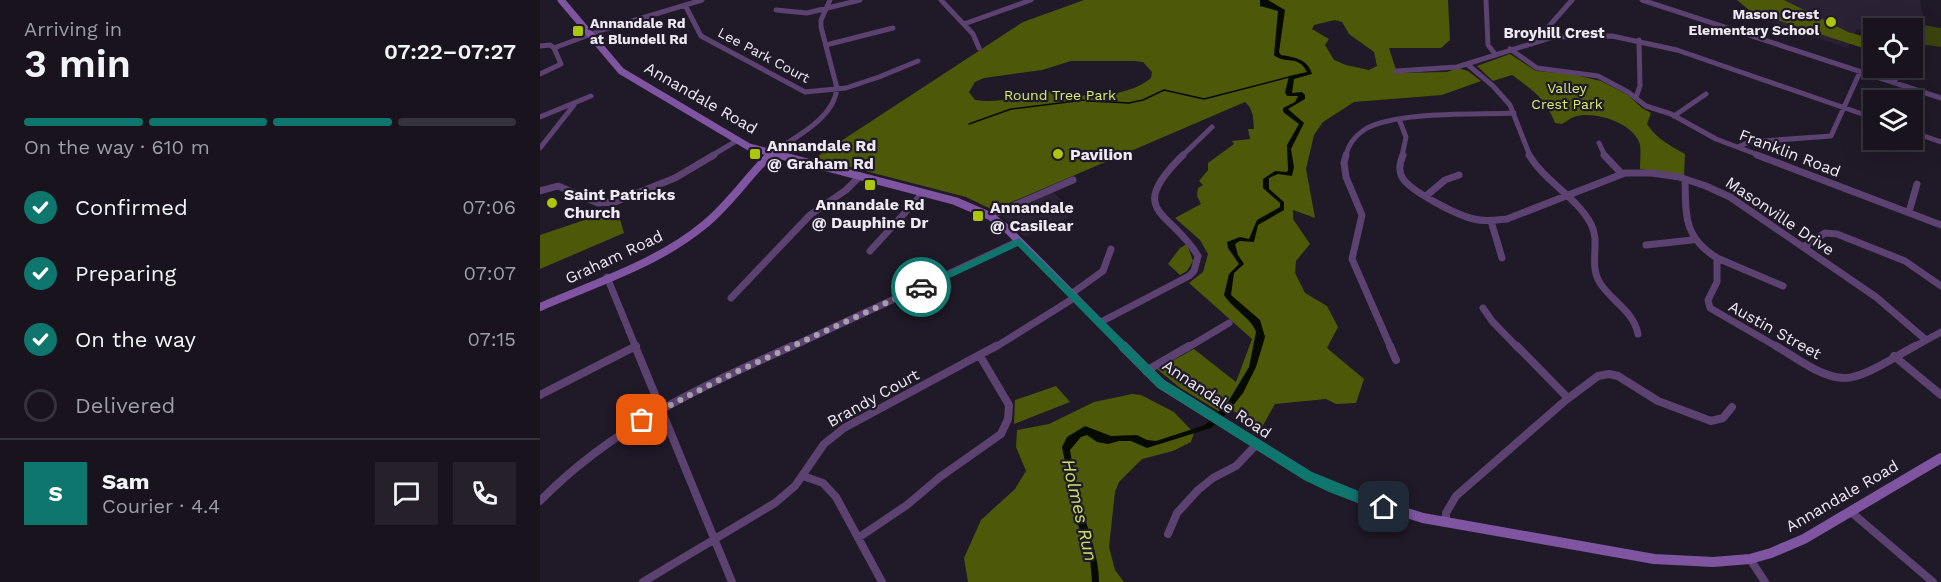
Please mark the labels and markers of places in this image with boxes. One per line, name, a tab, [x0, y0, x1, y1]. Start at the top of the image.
place label: Mason Crest Elementary School	[1689, 6, 1819, 38]
place label: Annandale Rd at Blundell Rd	[590, 15, 688, 47]
marker: Mason Crest Elementary School	[1824, 15, 1838, 29]
marker: Annandale Rd at Blundell Rd	[571, 24, 585, 38]
place label: Annandale Rd @ Graham Rd	[767, 136, 876, 173]
place label: Pavilion	[1070, 145, 1133, 164]
marker: Annandale Rd @ Graham Rd	[748, 147, 762, 161]
marker: Pavilion	[1051, 147, 1065, 161]
marker: Annandale Rd @ Dauphine Dr	[863, 178, 877, 192]
place label: Saint Patricks Church	[564, 185, 676, 222]
place label: Annandale Rd @ Dauphine Dr	[812, 195, 928, 232]
marker: Saint Patricks Church	[545, 196, 559, 210]
place label: Annandale @ Casilear	[990, 198, 1074, 235]
marker: Annandale @ Casilear	[971, 209, 985, 223]
pin	[616, 394, 667, 445]
pin	[1358, 481, 1409, 532]

